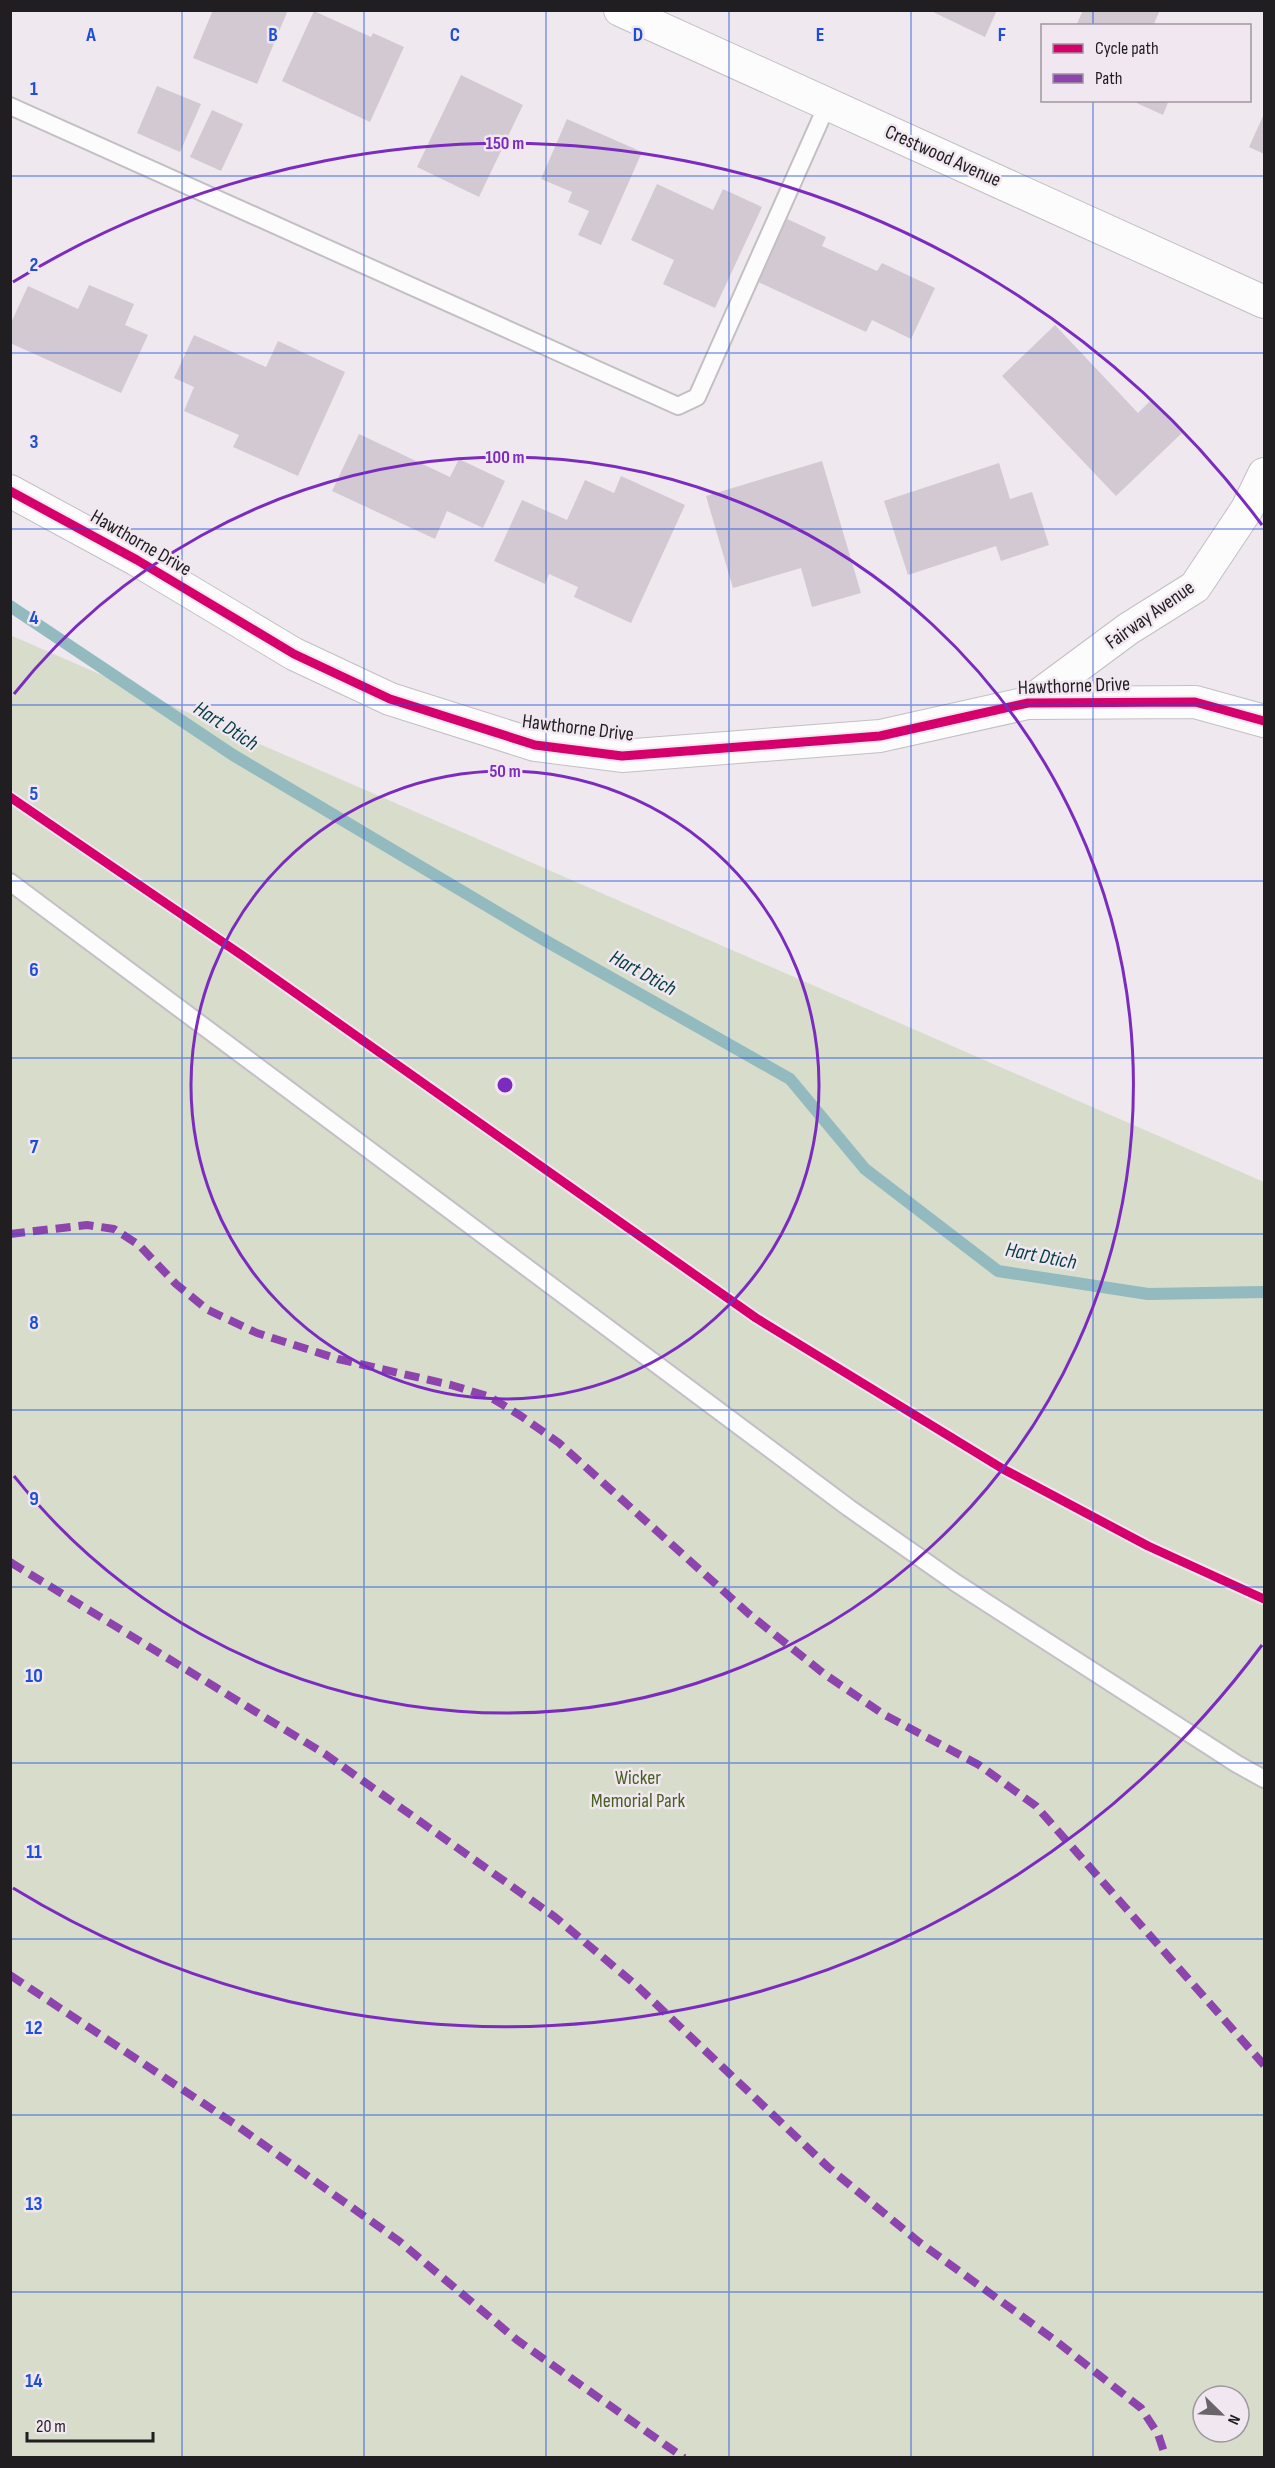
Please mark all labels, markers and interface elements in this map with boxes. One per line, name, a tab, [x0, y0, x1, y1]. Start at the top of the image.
text: A	[85, 23, 96, 47]
text: B	[268, 23, 278, 47]
text: C	[450, 23, 460, 47]
text: D	[633, 23, 643, 47]
text: E	[816, 23, 824, 47]
text: F	[998, 23, 1006, 47]
legend	[1041, 24, 1251, 102]
text: Cycle path	[1095, 38, 1159, 59]
text: Path	[1095, 68, 1123, 89]
text: 1	[30, 77, 38, 101]
street label: Crestwood Avenue	[881, 120, 1005, 192]
text: 150 m	[486, 133, 524, 154]
text: 2	[30, 253, 38, 277]
text: 3	[30, 430, 39, 454]
text: 100 m	[486, 447, 525, 468]
street label: Hawthorne Drive	[86, 505, 196, 581]
street label: Fairway Avenue	[1101, 576, 1199, 654]
text: 4	[29, 606, 39, 630]
street label: Hawthorne Drive	[1017, 672, 1131, 700]
water label: Hart Dtich	[189, 696, 263, 756]
street label: Hawthorne Drive	[521, 709, 635, 747]
text: 50 m	[489, 761, 521, 782]
text: 5	[30, 782, 39, 806]
water label: Hart Dtich	[605, 945, 681, 1001]
text: 6	[29, 958, 39, 982]
centre of rings	[495, 1075, 515, 1095]
text: 7	[30, 1135, 39, 1159]
water label: Hart Dtich	[1003, 1237, 1079, 1275]
text: 8	[29, 1311, 39, 1335]
text: 9	[29, 1487, 39, 1511]
text: 10	[25, 1664, 43, 1688]
park label: Wicker Memorial Park	[591, 1766, 686, 1813]
text: 11	[26, 1840, 42, 1864]
text: 12	[26, 2016, 42, 2040]
text: 13	[26, 2192, 42, 2216]
text: 14	[25, 2369, 43, 2393]
north arrow	[1191, 2384, 1251, 2444]
scale bar	[27, 2405, 153, 2443]
text: N	[1223, 2412, 1244, 2427]
text: 20 m	[36, 2416, 66, 2437]

